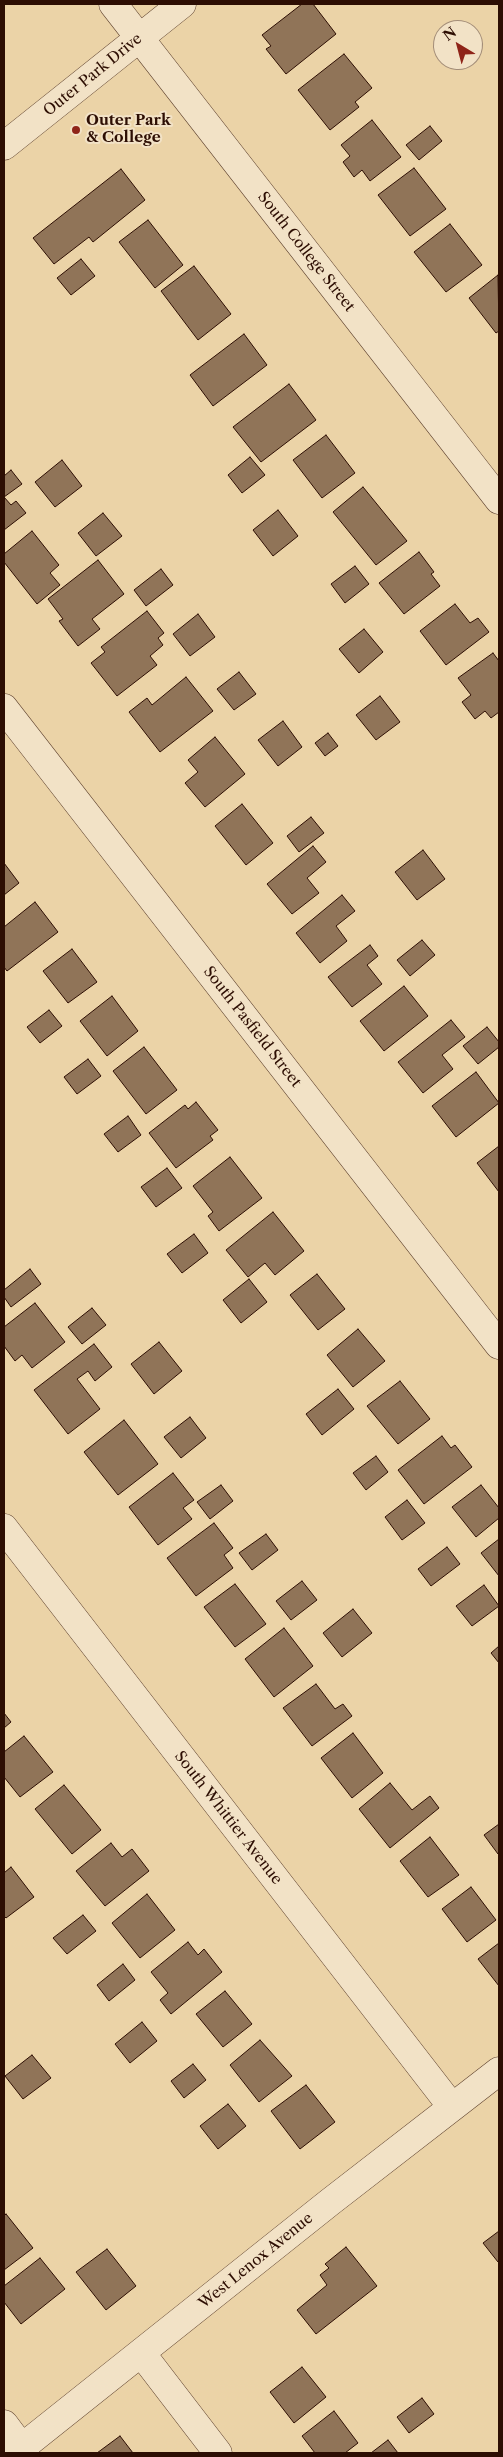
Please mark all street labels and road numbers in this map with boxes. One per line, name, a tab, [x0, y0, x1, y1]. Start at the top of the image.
street label: Outer Park Drive	[40, 30, 146, 120]
street label: South College Street	[254, 189, 358, 315]
street label: South Pasfield Street	[199, 963, 305, 1091]
street label: South Whittier Avenue	[170, 1748, 286, 1888]
street label: West Lenox Avenue	[195, 2209, 317, 2313]

